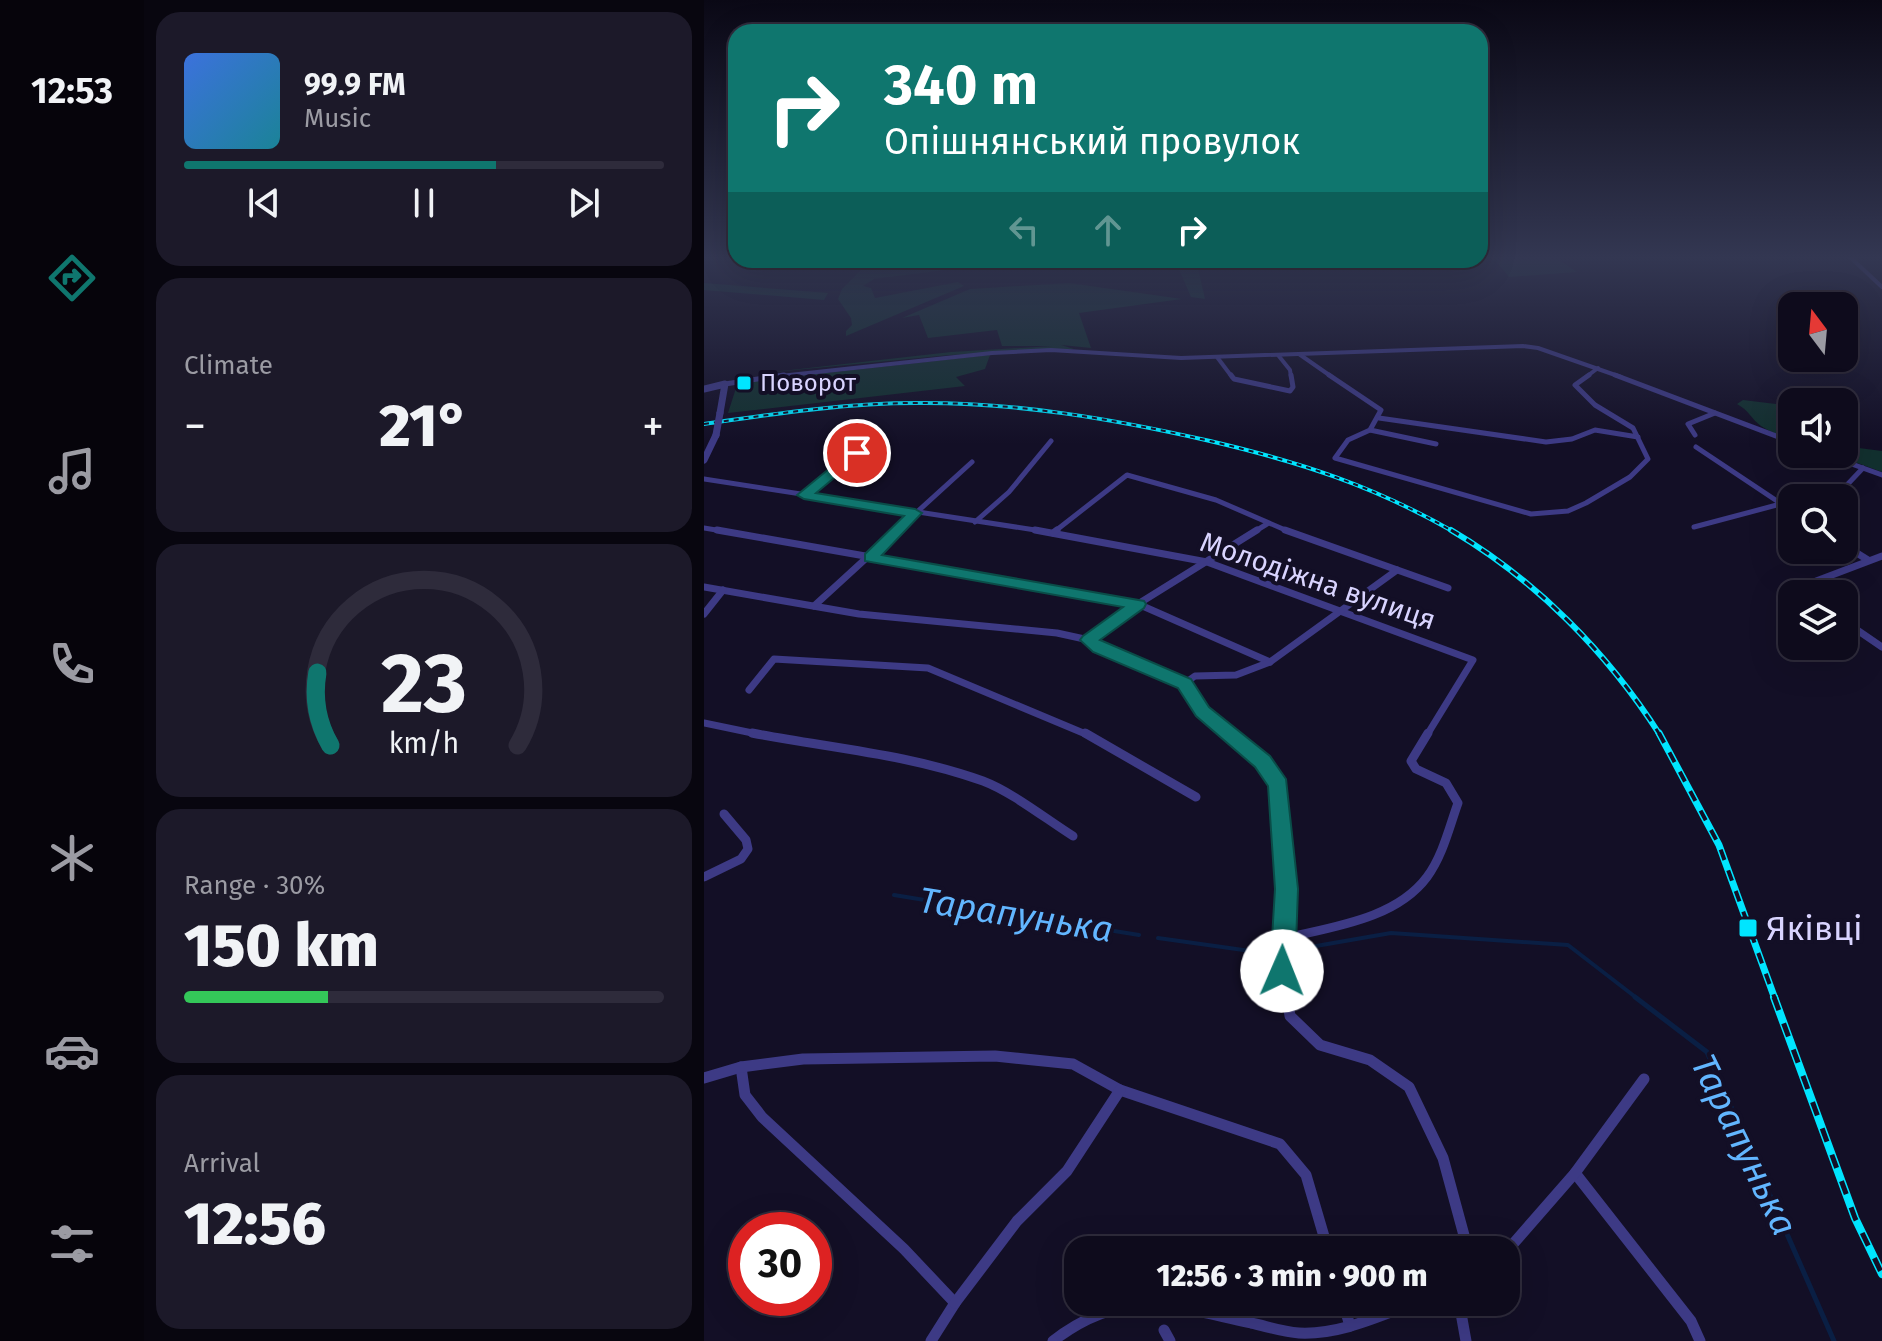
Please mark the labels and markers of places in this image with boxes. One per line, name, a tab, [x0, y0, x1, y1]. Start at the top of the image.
place label: Поворот	[760, 369, 856, 397]
marker: Поворот	[735, 374, 753, 392]
pin	[823, 419, 891, 487]
place label: Яківці	[1766, 908, 1863, 949]
marker: Яківці	[1737, 917, 1759, 939]

